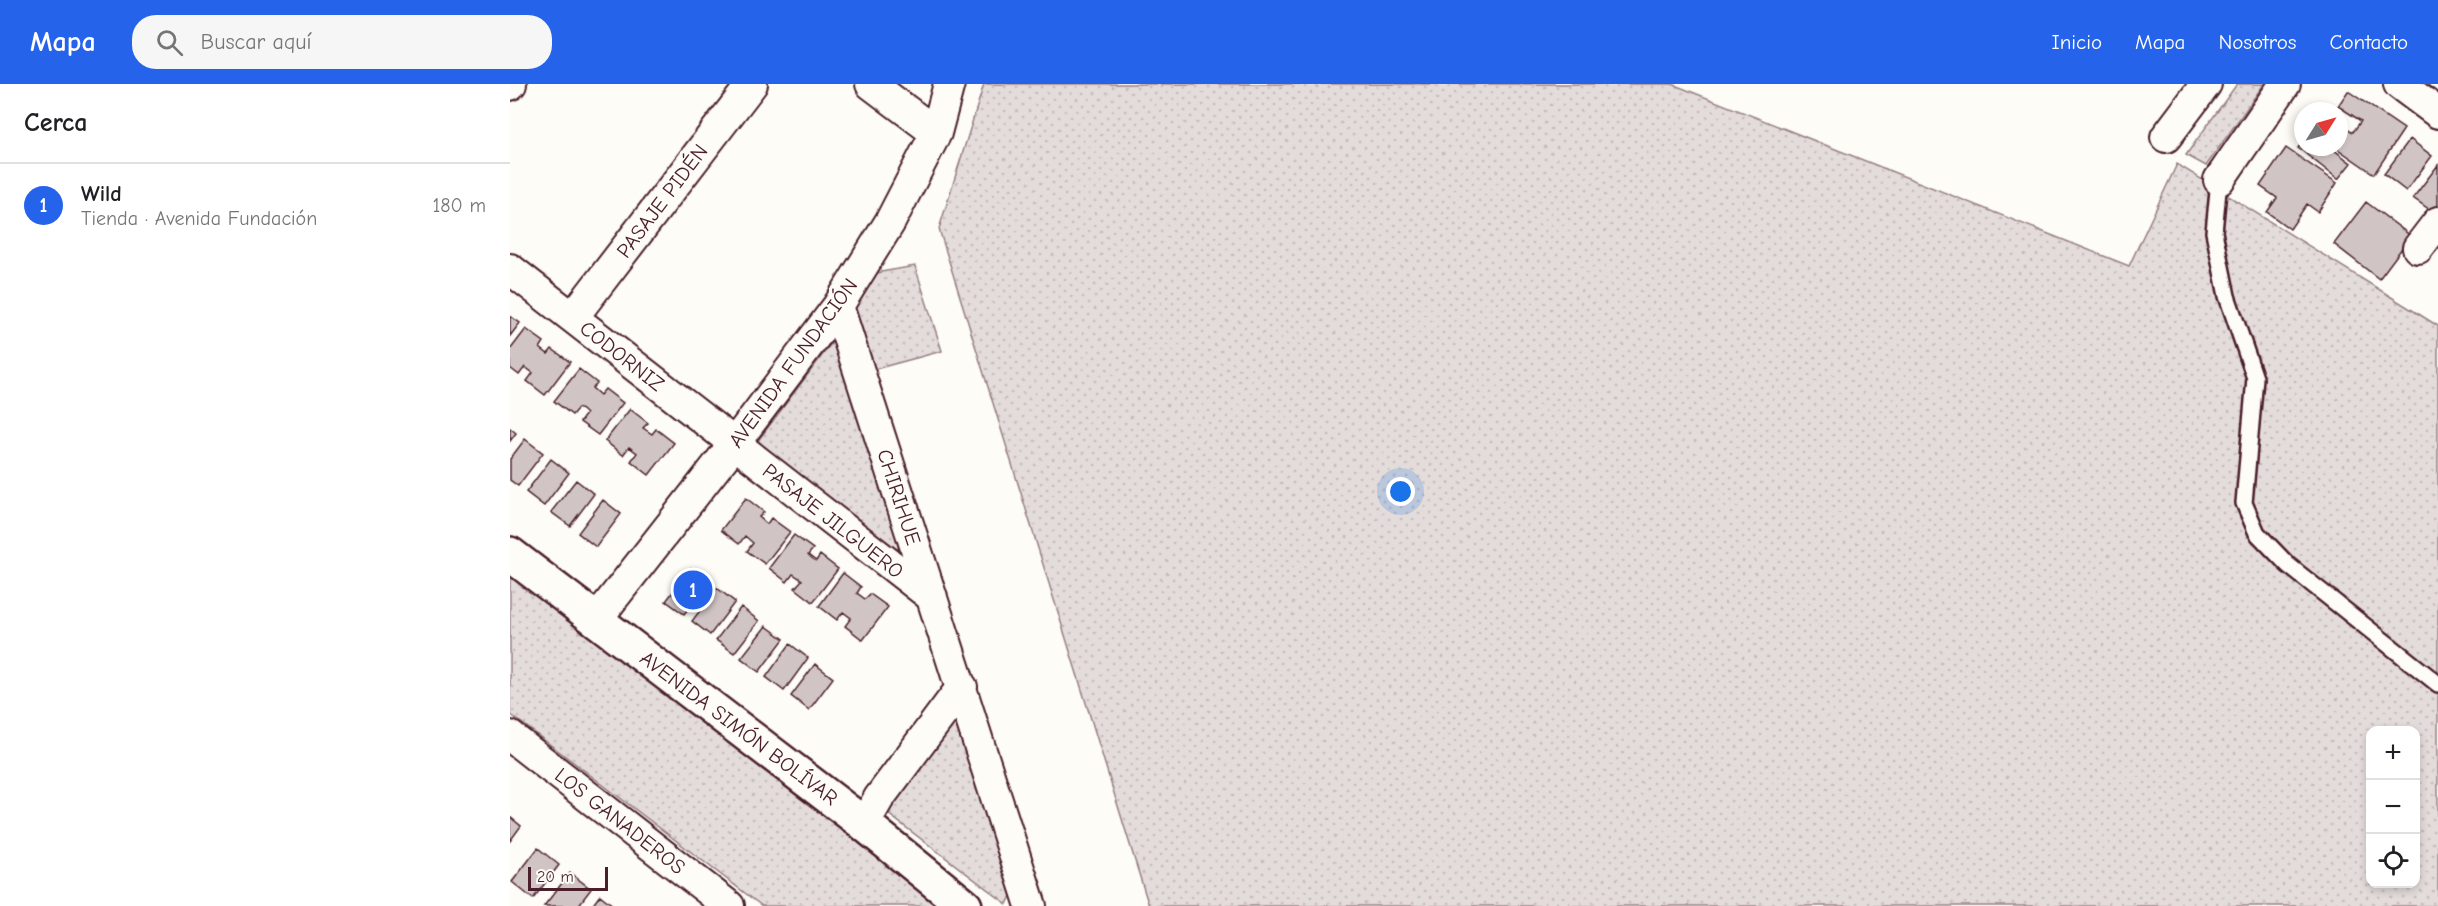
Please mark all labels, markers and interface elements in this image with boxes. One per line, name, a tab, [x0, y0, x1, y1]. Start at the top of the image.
search box	[132, 15, 552, 69]
text: Mapa	[30, 26, 96, 58]
icon: search	[153, 26, 186, 59]
text: Buscar aquí	[201, 29, 312, 55]
text: Inicio	[2051, 30, 2102, 54]
text: Mapa	[2135, 30, 2185, 54]
text: Nosotros	[2218, 30, 2297, 54]
text: Contacto	[2330, 30, 2408, 54]
north arrow	[2294, 102, 2348, 156]
text: Cerca	[24, 108, 88, 138]
street label: PASAJE PIDÉN	[612, 140, 712, 262]
text: Wild	[81, 181, 122, 207]
text: 1	[40, 194, 47, 217]
text: 180 m	[432, 194, 486, 217]
text: Tienda · Avenida Fundación	[81, 207, 317, 230]
street label: AVENIDA FUNDACIÓN	[724, 274, 862, 452]
street label: CODORNIZ	[575, 316, 669, 396]
street label: CHIRIHUE	[872, 446, 926, 548]
street label: PASAJE JILGUERO	[758, 459, 908, 583]
your location	[1386, 477, 1415, 506]
pin: 1	[674, 568, 712, 612]
street label: AVENIDA SIMÓN BOLÍVAR	[635, 646, 843, 810]
map controls	[2366, 726, 2420, 888]
button: +	[2366, 726, 2420, 780]
street label: LOS GANADEROS	[550, 763, 690, 879]
button: −	[2366, 780, 2420, 834]
button: locate	[2366, 834, 2420, 888]
scale bar	[528, 864, 608, 892]
text: 20 m	[537, 868, 574, 886]

